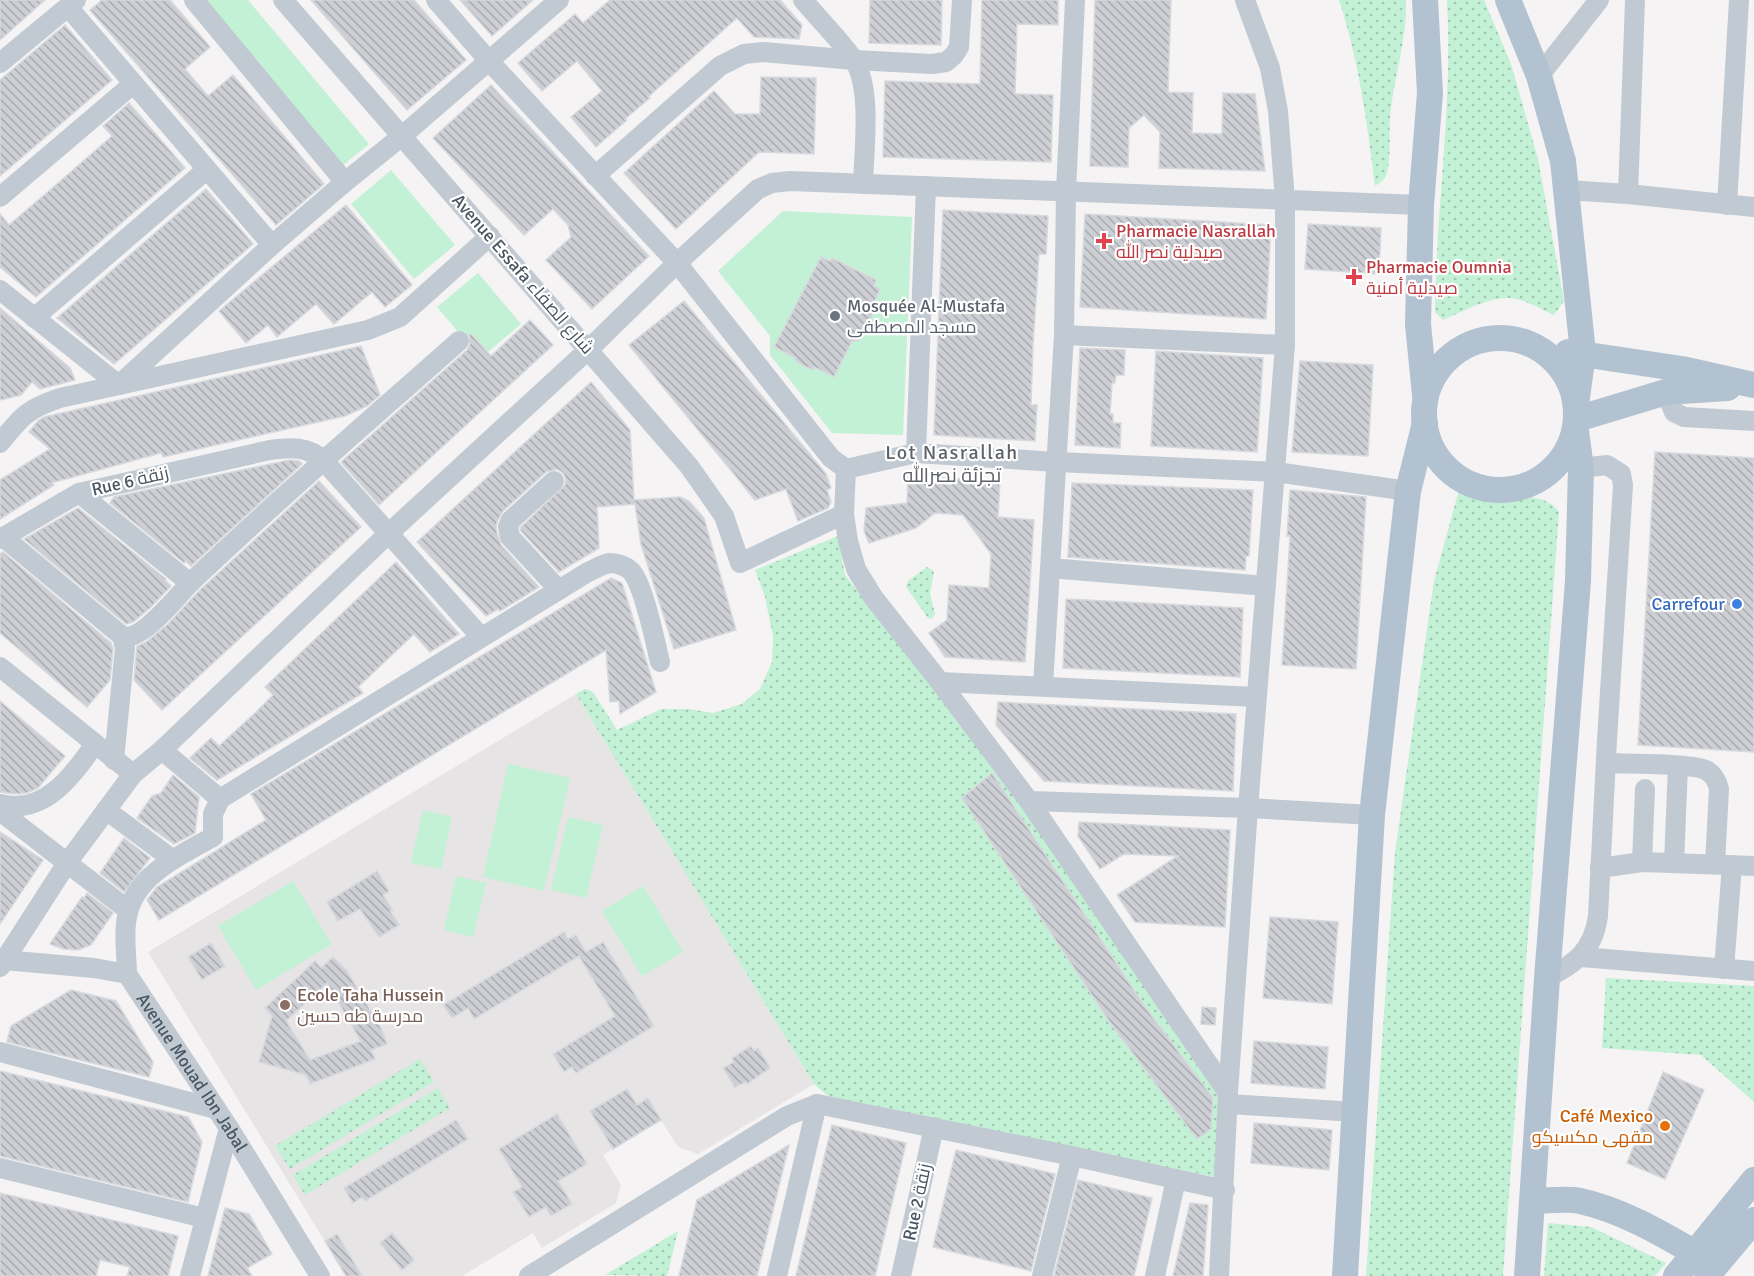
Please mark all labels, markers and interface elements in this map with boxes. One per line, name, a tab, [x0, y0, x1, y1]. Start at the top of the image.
street label: Avenue Essafa شارع الصفاء	[447, 189, 599, 359]
place label: Pharmacie Nasrallah صيدلية نصر الله	[1116, 220, 1276, 263]
marker: Pharmacie Nasrallah صيدلية نصر الله	[1097, 234, 1111, 248]
place label: Pharmacie Oumnia صيدلية أمنية	[1366, 256, 1512, 299]
marker: Pharmacie Oumnia صيدلية أمنية	[1347, 270, 1361, 284]
place label: Mosquée Al-Mustafa مسجد المصطفى	[847, 295, 1005, 338]
marker: Mosquée Al-Mustafa مسجد المصطفى	[828, 309, 842, 323]
district label: Lot Nasrallah تجزئة نصرالله	[885, 440, 1019, 488]
street label: Rue 6 زنقة	[89, 461, 171, 501]
place label: Carrefour	[1652, 593, 1725, 615]
marker: Carrefour	[1730, 597, 1744, 611]
place label: Ecole Taha Hussein مدرسة طه حسين	[297, 984, 444, 1027]
street label: Avenue Mouad Ibn Jabal	[132, 989, 252, 1156]
marker: Ecole Taha Hussein مدرسة طه حسين	[278, 998, 292, 1012]
place label: Café Mexico مقهى مكسيكو	[1532, 1105, 1653, 1148]
marker: Café Mexico مقهى مكسيكو	[1658, 1119, 1672, 1133]
street label: Rue 2 زنقة	[898, 1161, 936, 1243]

